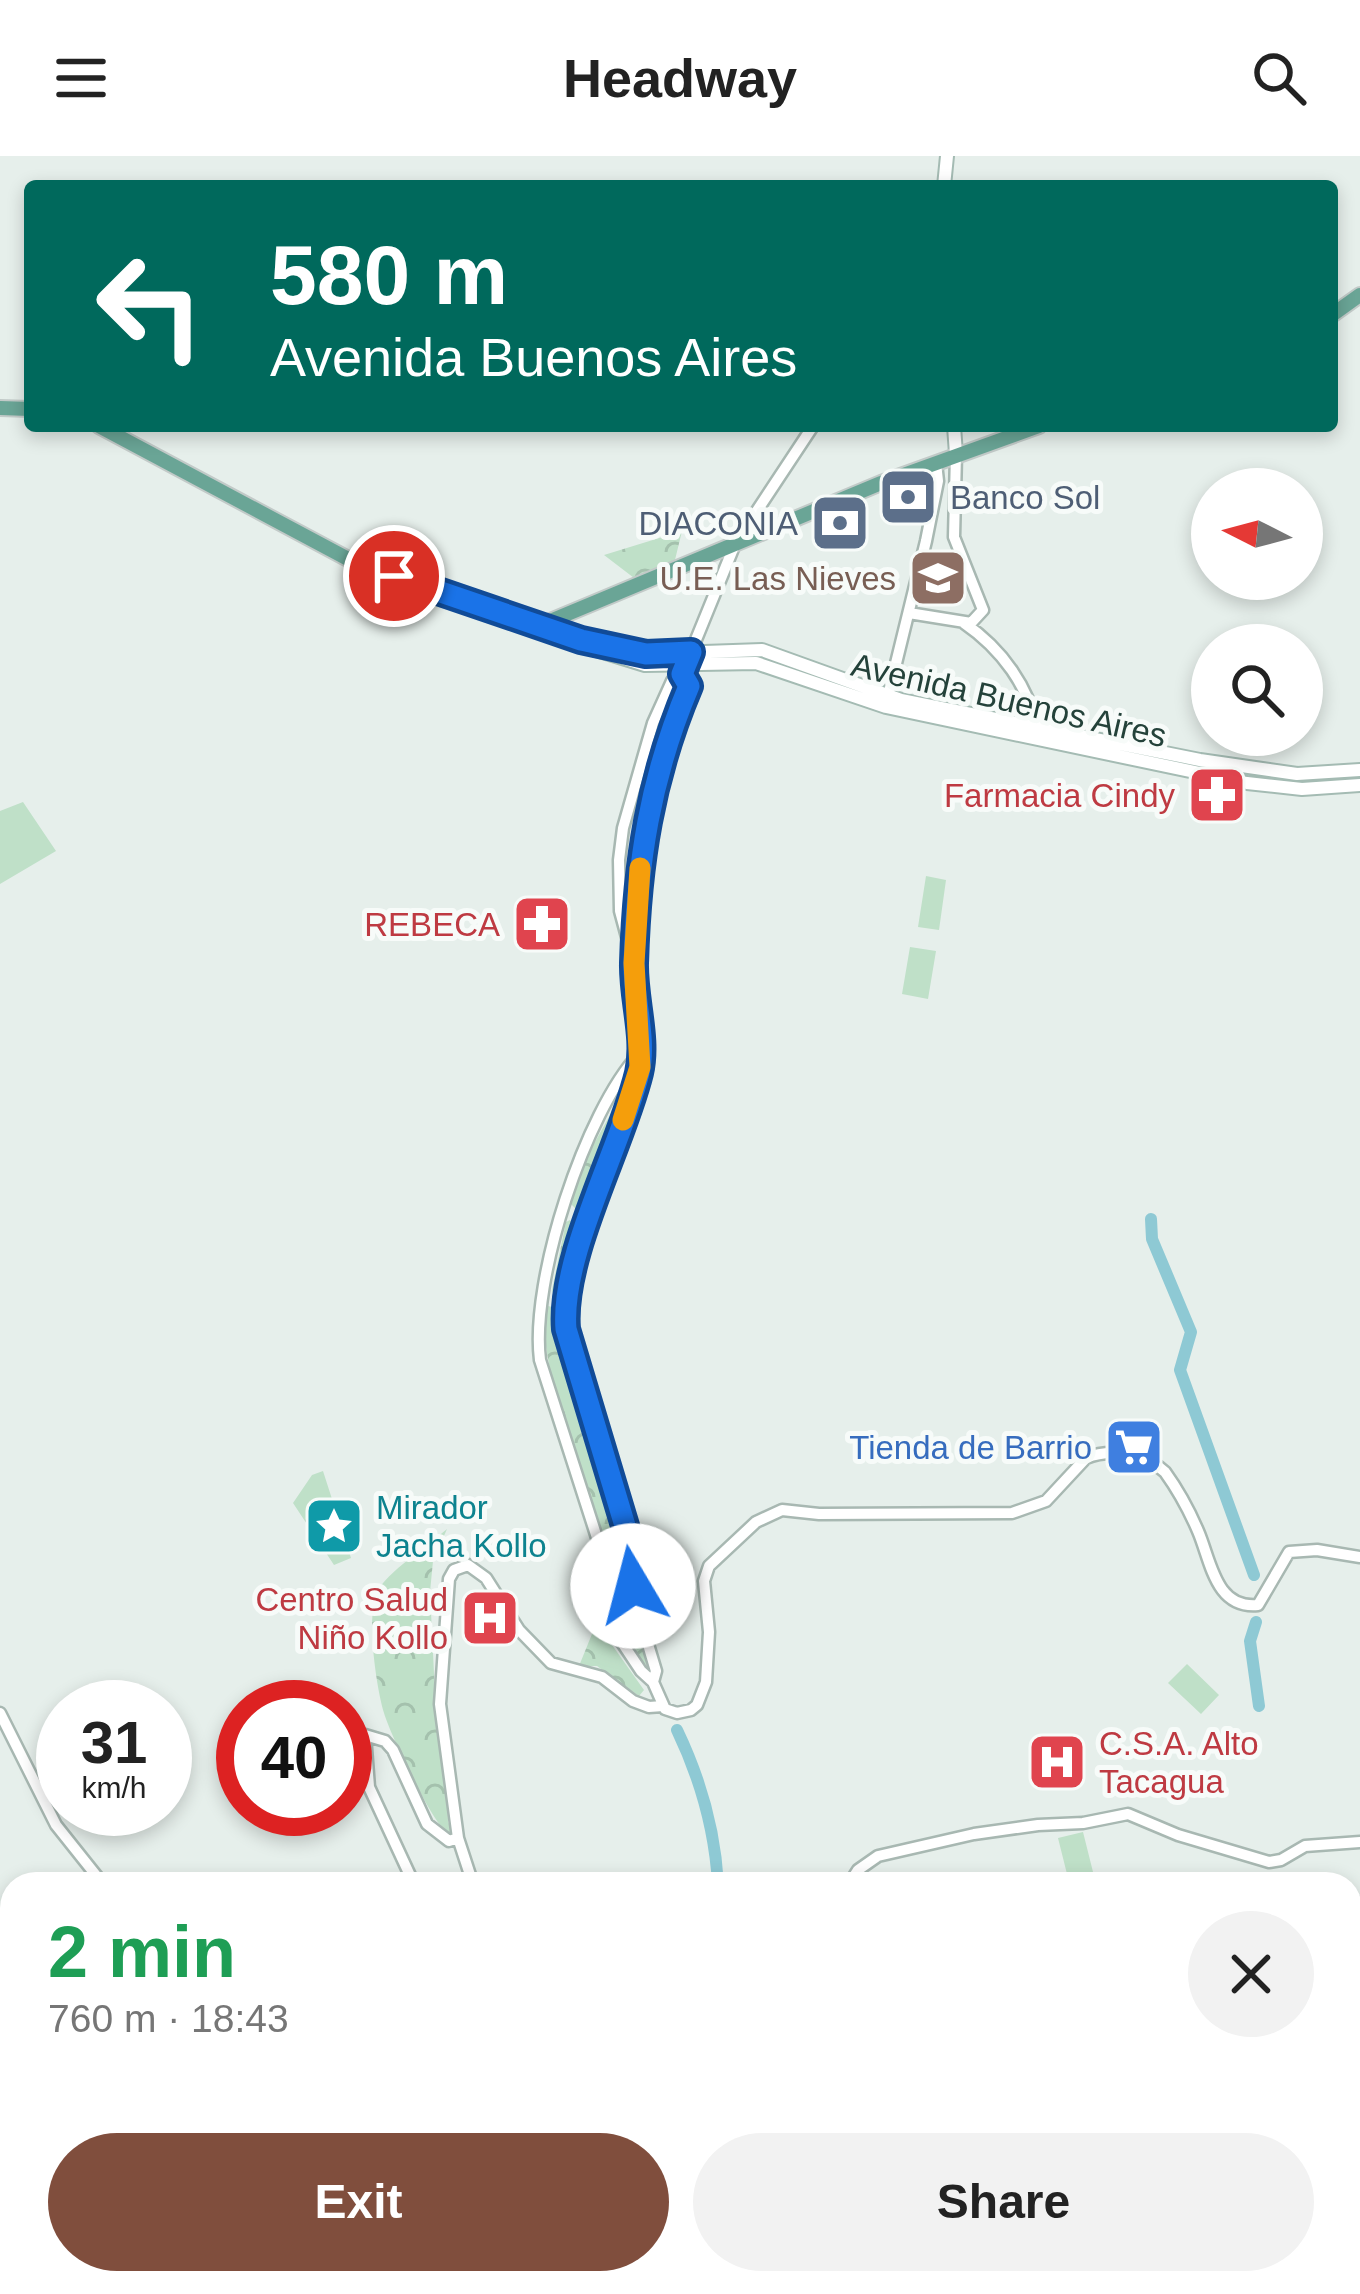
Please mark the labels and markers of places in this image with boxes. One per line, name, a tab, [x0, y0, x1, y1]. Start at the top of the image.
bank icon: Banco Sol	[877, 466, 939, 528]
place label: Banco Sol	[950, 479, 1100, 516]
bank icon: DIACONIA	[809, 492, 871, 554]
place label: DIACONIA	[638, 505, 798, 542]
pin	[343, 525, 445, 627]
school or university icon: U.E. Las Nieves	[907, 547, 969, 609]
place label: U.E. Las Nieves	[659, 560, 896, 597]
pharmacy icon: Farmacia Cindy	[1186, 764, 1248, 826]
place label: Farmacia Cindy	[944, 777, 1175, 814]
pharmacy icon: REBECA	[511, 893, 573, 955]
place label: REBECA	[364, 906, 500, 943]
supermarket icon: Tienda de Barrio	[1103, 1416, 1165, 1478]
place label: Tienda de Barrio	[849, 1429, 1092, 1466]
place label: Mirador Jacha Kollo	[376, 1489, 547, 1564]
place icon: Mirador Jacha Kollo	[303, 1495, 365, 1557]
place label: Centro Salud Niño Kollo	[255, 1581, 448, 1656]
hospital icon: Centro Salud Niño Kollo	[459, 1587, 521, 1649]
place label: C.S.A. Alto Tacagua	[1099, 1725, 1259, 1800]
hospital icon: C.S.A. Alto Tacagua	[1026, 1731, 1088, 1793]

